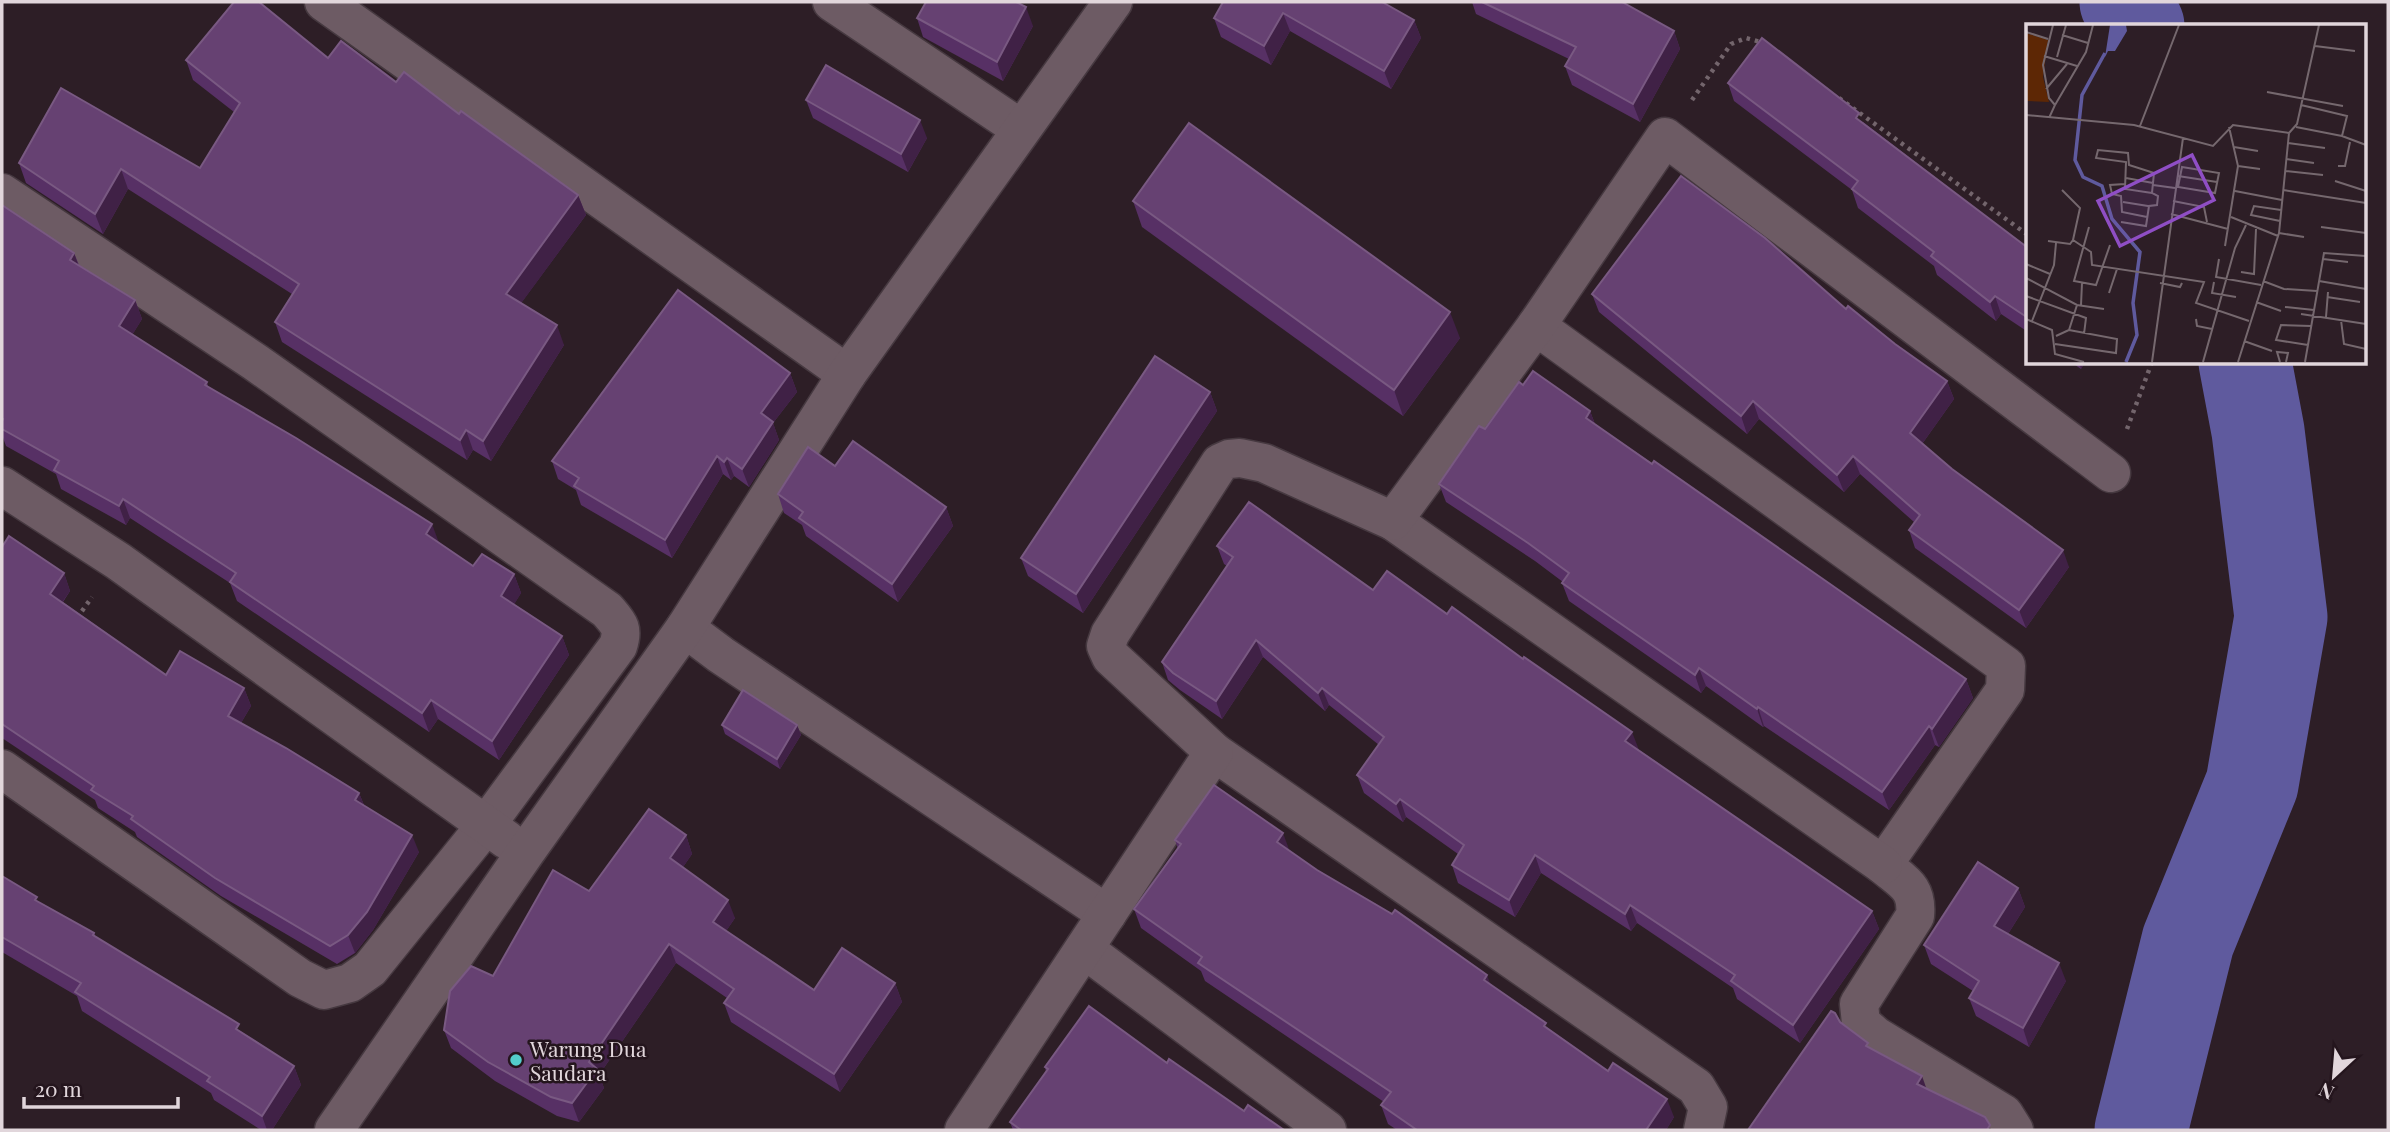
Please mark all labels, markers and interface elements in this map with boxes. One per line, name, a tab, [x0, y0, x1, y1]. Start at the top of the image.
inset map	[2026, 24, 2366, 364]
place label: Warung Dua Saudara	[529, 1034, 647, 1086]
north arrow	[2299, 1041, 2369, 1111]
marker: Warung Dua Saudara	[508, 1052, 524, 1068]
scale bar	[24, 1066, 178, 1110]
text: 20 m	[35, 1074, 82, 1102]
text: N	[2314, 1077, 2338, 1107]

